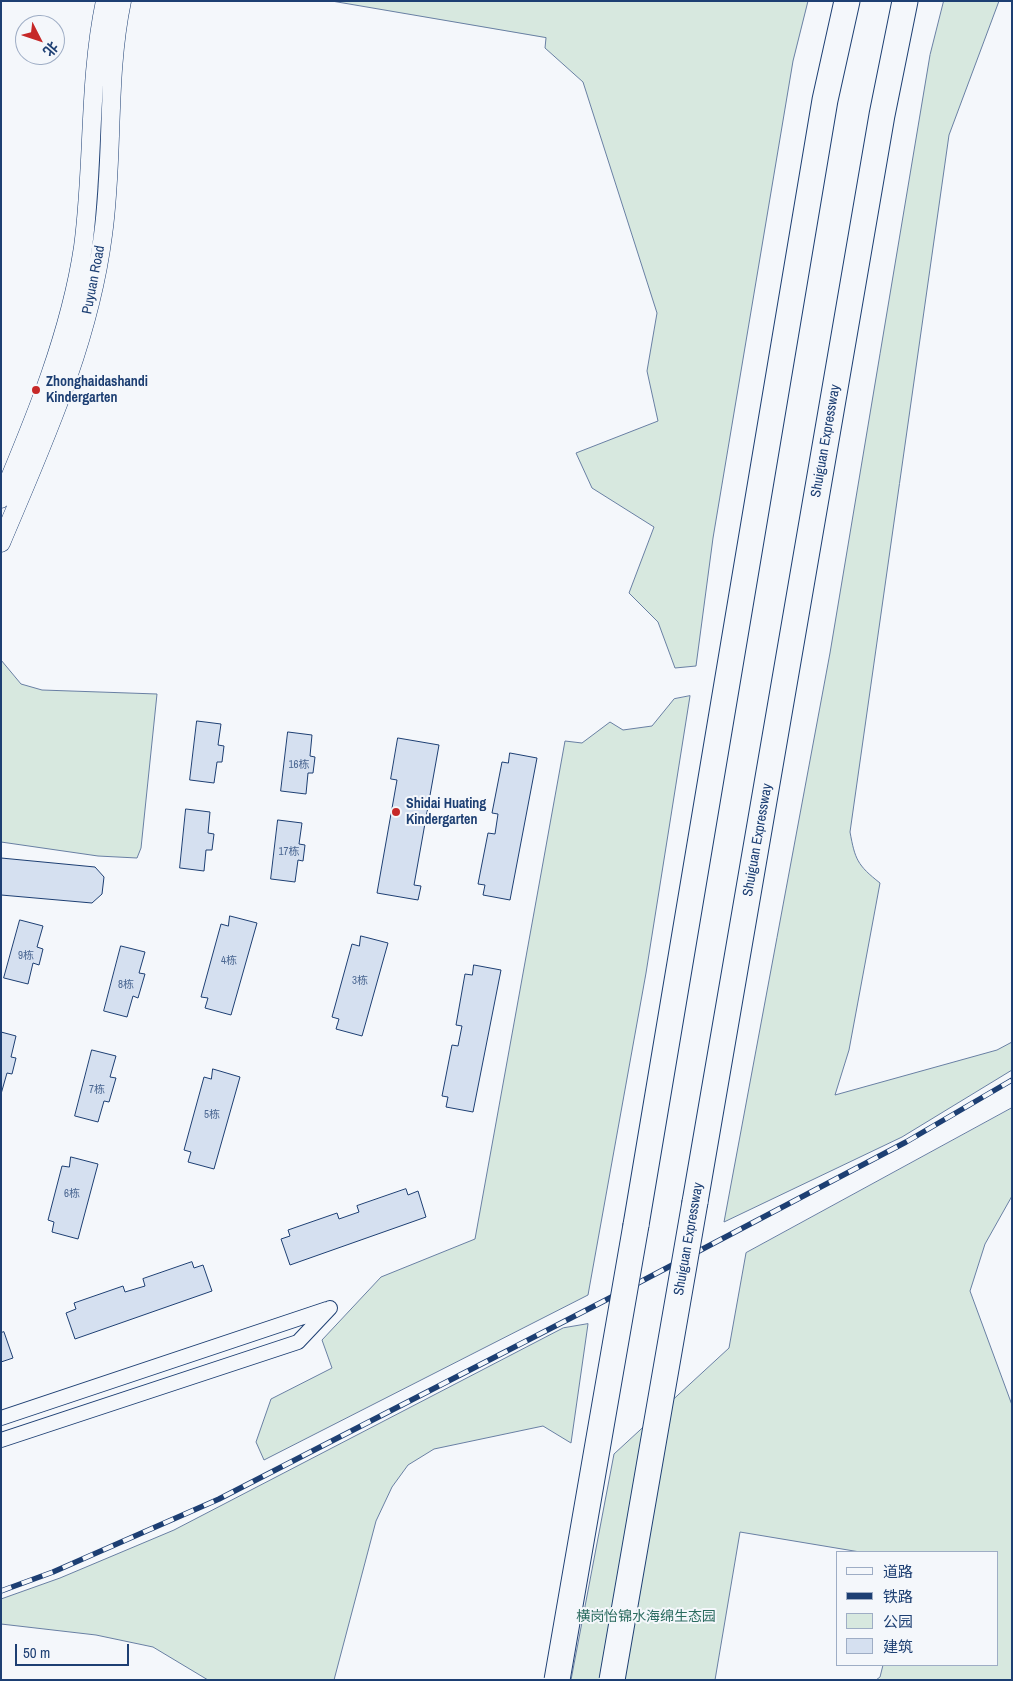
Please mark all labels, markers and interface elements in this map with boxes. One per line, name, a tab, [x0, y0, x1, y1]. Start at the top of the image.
north arrow	[15, 15, 65, 65]
text: 北	[39, 38, 62, 60]
street label: Puyuan Road	[79, 244, 109, 316]
place label: Zhonghaidashandi Kindergarten	[46, 374, 148, 407]
street label: Shuiguan Expressway	[808, 383, 844, 499]
marker: Zhonghaidashandi Kindergarten	[30, 384, 42, 396]
house number: 16栋	[288, 758, 310, 772]
street label: Shuiguan Expressway	[740, 782, 776, 898]
place label: Shidai Huating Kindergarten	[406, 796, 486, 829]
marker: Shidai Huating Kindergarten	[390, 806, 402, 818]
house number: 17栋	[278, 845, 300, 859]
house number: 9栋	[18, 949, 34, 963]
house number: 4栋	[221, 954, 237, 968]
house number: 3栋	[352, 974, 368, 988]
house number: 8栋	[118, 978, 134, 992]
house number: 7栋	[89, 1083, 105, 1097]
house number: 5栋	[204, 1108, 220, 1122]
street label: Shuiguan Expressway	[671, 1181, 707, 1297]
house number: 6栋	[64, 1187, 80, 1201]
legend	[836, 1551, 998, 1666]
text: 道路	[883, 1561, 913, 1582]
text: 铁路	[883, 1586, 913, 1607]
park label: 横岗怡锦水海绵生态园	[576, 1609, 716, 1625]
text: 公园	[883, 1611, 913, 1632]
scale bar	[18, 1634, 131, 1666]
text: 建筑	[883, 1636, 913, 1657]
text: 50 m	[23, 1642, 50, 1663]

